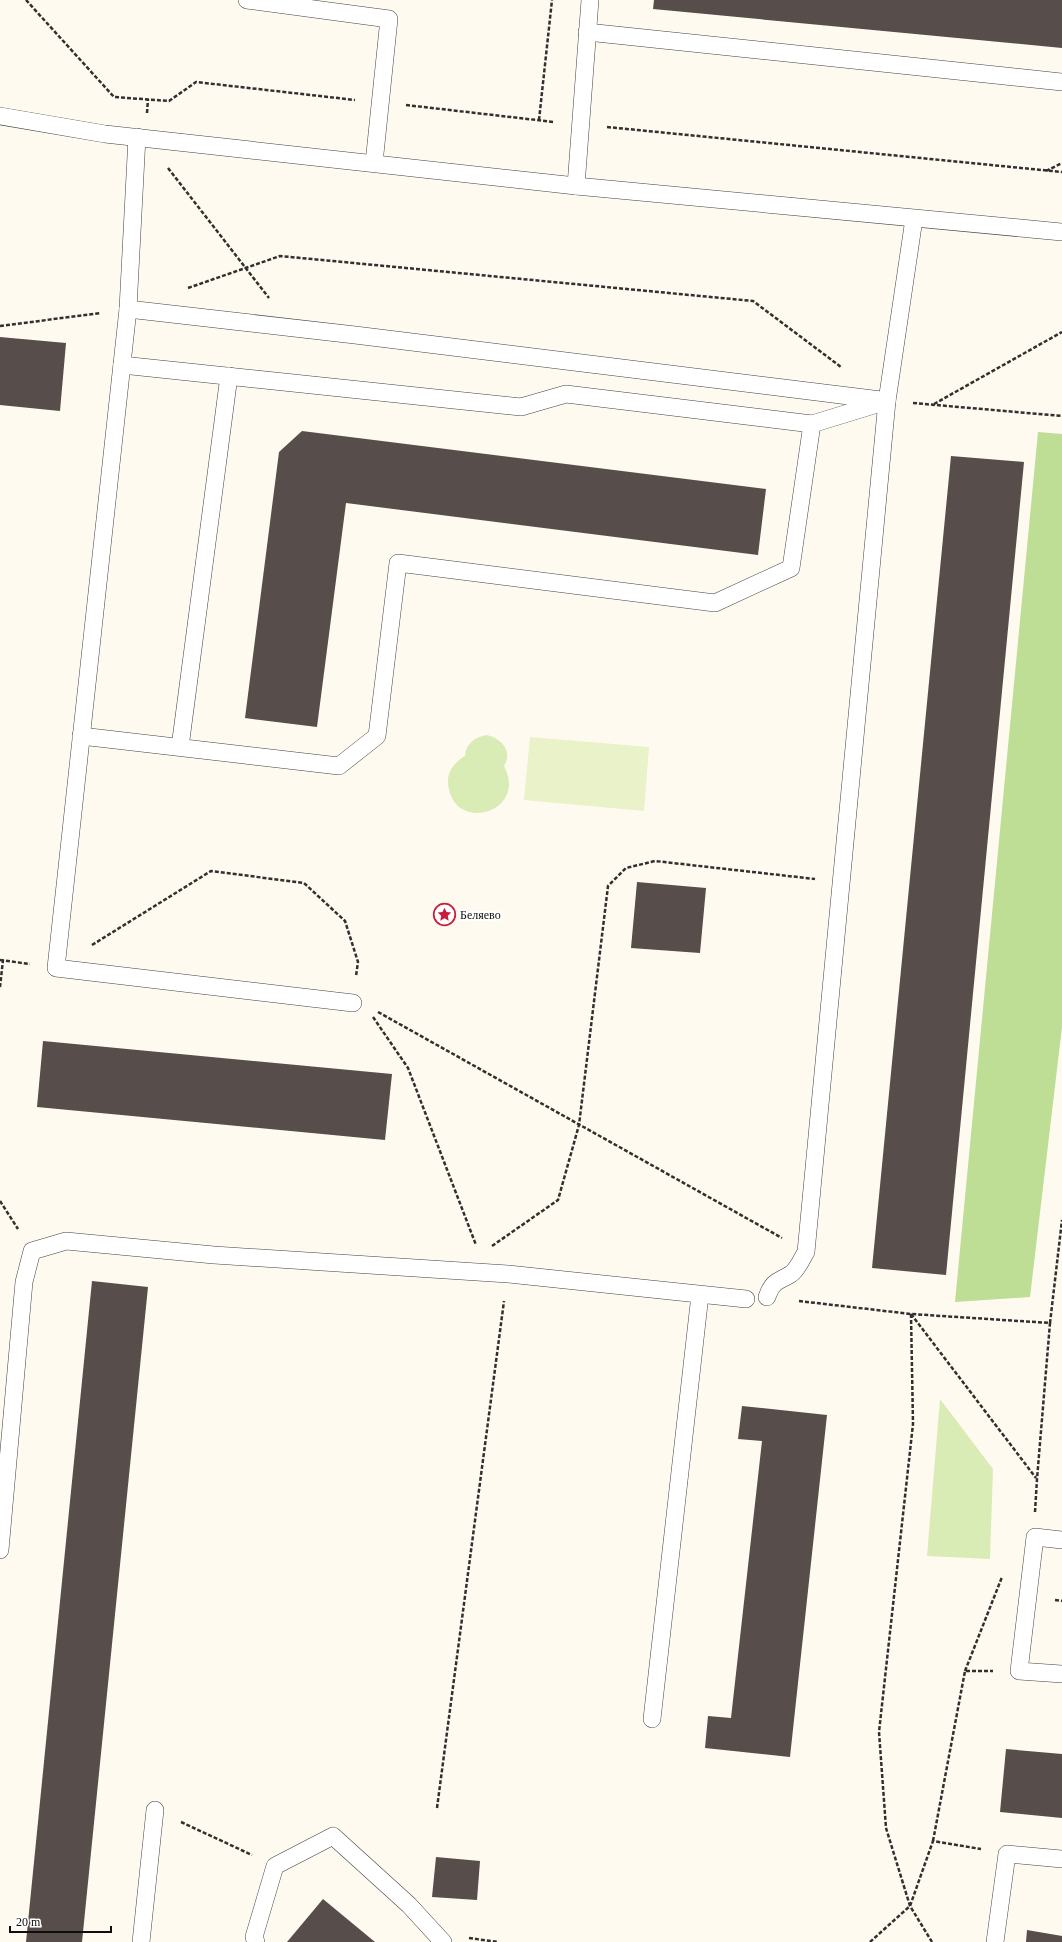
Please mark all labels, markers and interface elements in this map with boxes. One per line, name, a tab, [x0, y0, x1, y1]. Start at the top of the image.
place icon: Беляево	[431, 902, 457, 928]
place label: Беляево	[460, 908, 501, 922]
scale bar	[10, 1908, 111, 1934]
text: 20 m	[16, 1915, 41, 1929]

